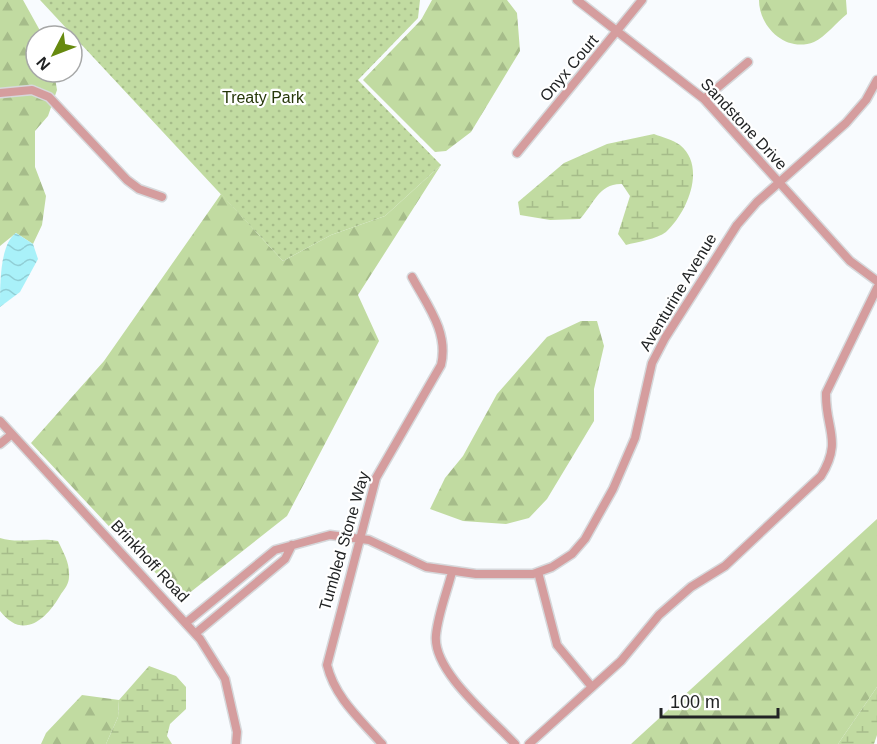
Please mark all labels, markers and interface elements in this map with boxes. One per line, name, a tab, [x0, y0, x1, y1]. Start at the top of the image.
north arrow	[24, 24, 84, 84]
street label: Onyx Court	[536, 31, 602, 104]
text: N	[33, 54, 53, 74]
street label: Sandstone Drive	[697, 75, 791, 173]
park label: Treaty Park	[222, 89, 305, 106]
street label: Aventurine Avenue	[636, 230, 720, 354]
street label: Tumbled Stone Way	[316, 470, 372, 612]
street label: Brinkhoff Road	[108, 517, 192, 605]
scale bar	[661, 681, 778, 719]
text: 100 m	[670, 692, 720, 712]

